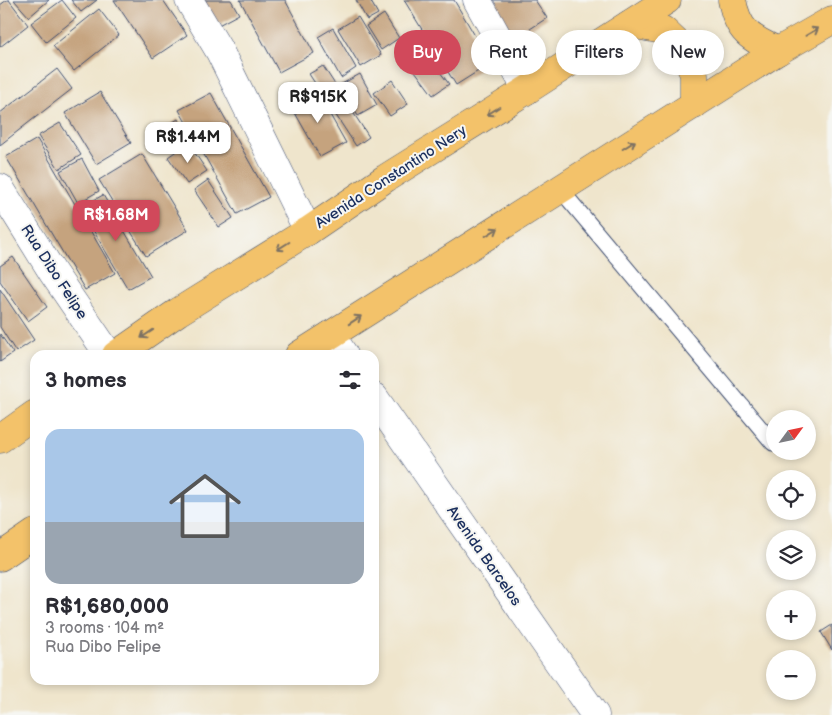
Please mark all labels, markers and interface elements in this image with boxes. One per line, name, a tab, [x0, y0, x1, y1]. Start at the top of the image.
one-way arrow	[804, 26, 818, 36]
chip: Buy	[394, 30, 461, 75]
chip: Rent	[471, 30, 546, 75]
chip: Filters	[556, 30, 642, 75]
chip: New	[652, 30, 724, 75]
pin: R$915K	[277, 82, 359, 124]
text: R$915K	[289, 88, 347, 107]
one-way arrow	[487, 106, 501, 116]
pin: R$1.44M	[142, 121, 234, 164]
street label: Avenida Constantino Nery	[312, 121, 470, 233]
text: R$1.44M	[156, 128, 220, 147]
one-way arrow	[622, 140, 636, 150]
pin: R$1.68M	[70, 200, 162, 242]
text: R$1.68M	[84, 206, 148, 225]
street label: Rua Dibo Felipe	[16, 221, 92, 323]
one-way arrow	[484, 227, 498, 237]
one-way arrow	[277, 242, 291, 252]
one-way arrow	[348, 315, 362, 325]
one-way arrow	[140, 329, 154, 339]
icon: filters	[336, 366, 364, 394]
text: 3 homes	[45, 368, 127, 393]
north arrow	[766, 410, 816, 460]
map controls	[766, 410, 816, 700]
icon: home	[160, 461, 250, 551]
button: locate	[766, 470, 816, 520]
street label: Avenida Barcelos	[442, 502, 526, 610]
button: layers	[766, 530, 816, 580]
button: +	[766, 590, 816, 640]
text: R$1,680,000	[45, 594, 169, 619]
text: 3 rooms · 104 m²	[45, 619, 164, 638]
text: Rua Dibo Felipe	[45, 638, 161, 657]
button: −	[766, 650, 816, 700]

